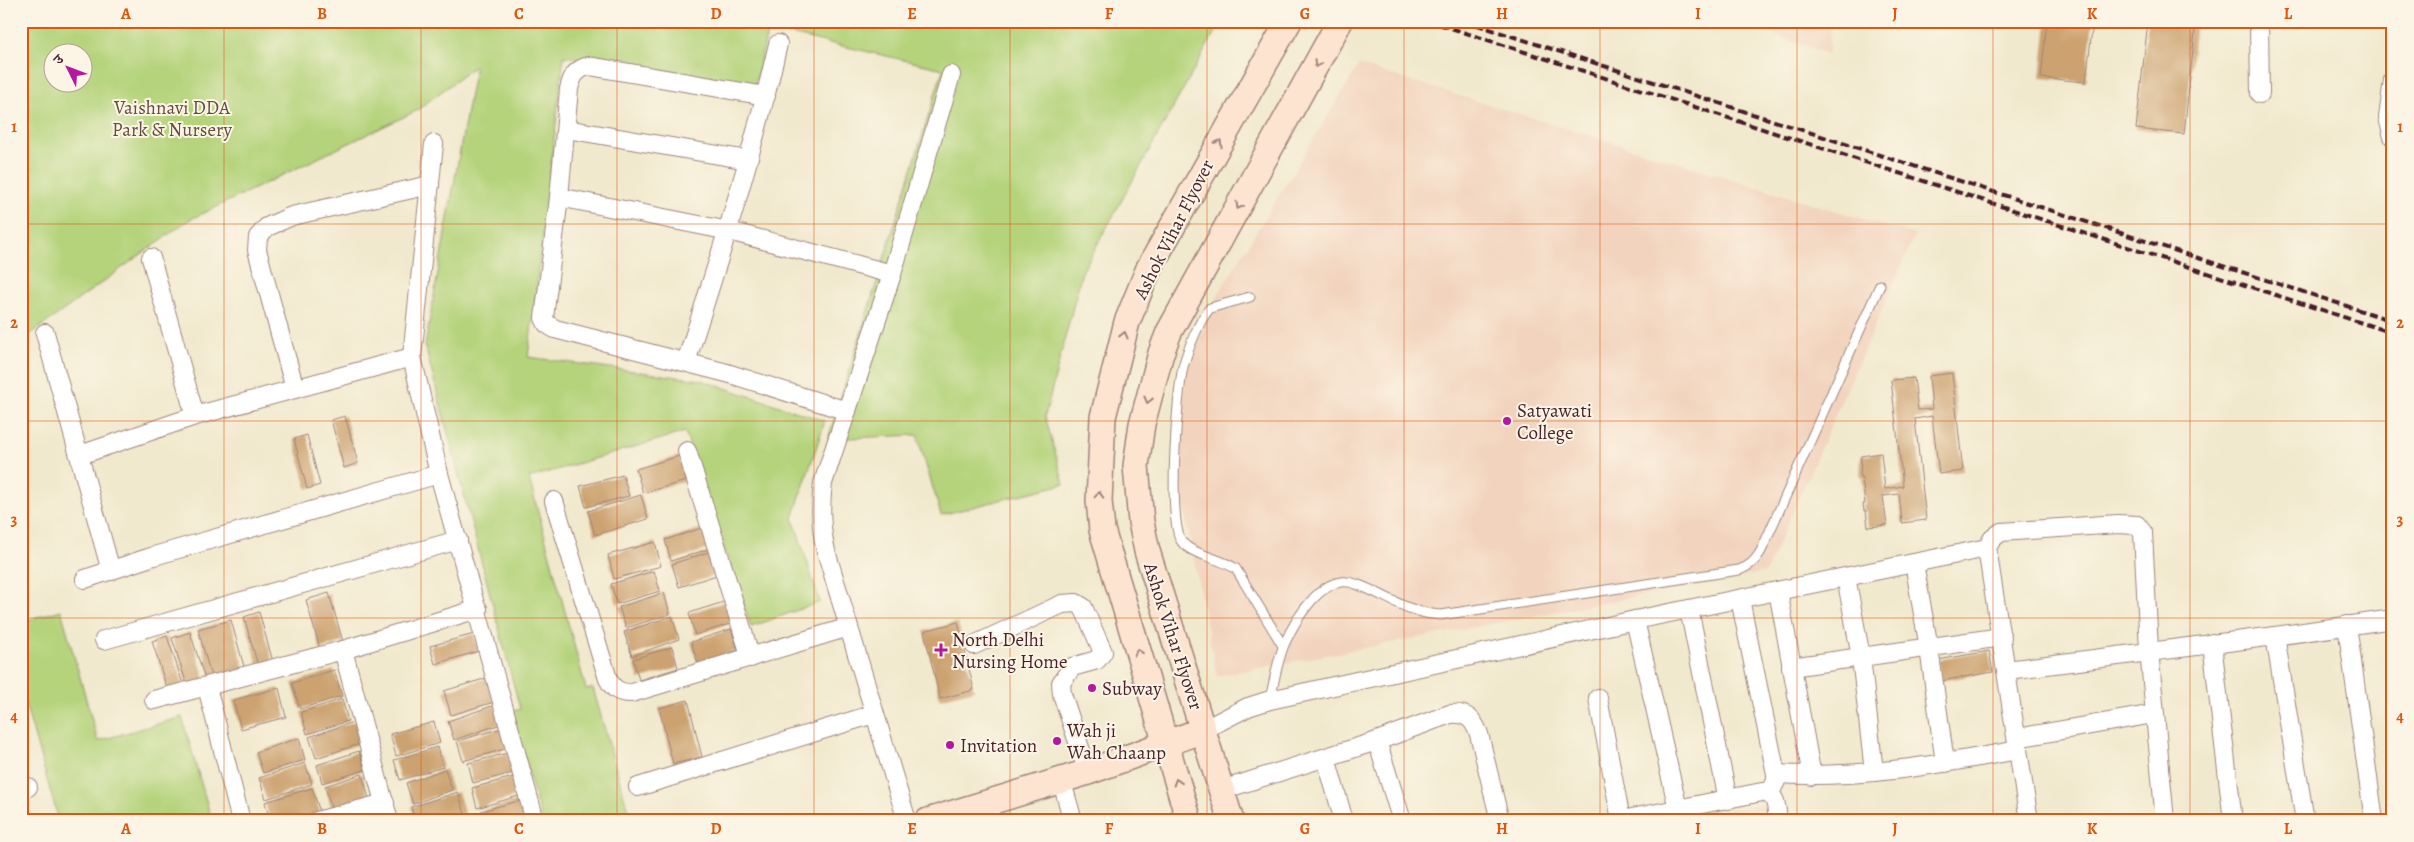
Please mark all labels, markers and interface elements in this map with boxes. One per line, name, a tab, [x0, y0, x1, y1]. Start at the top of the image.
text: A	[120, 3, 132, 25]
text: B	[317, 3, 327, 25]
text: C	[514, 3, 524, 25]
text: D	[710, 3, 722, 25]
text: E	[907, 3, 917, 25]
text: F	[1105, 3, 1114, 25]
text: G	[1300, 3, 1310, 25]
text: H	[1496, 3, 1508, 25]
text: I	[1695, 3, 1701, 25]
text: J	[1892, 3, 1898, 25]
text: K	[2087, 3, 2098, 25]
text: L	[2284, 3, 2293, 25]
north arrow	[42, 42, 92, 92]
text: उ	[49, 50, 69, 69]
one-way arrow	[1313, 59, 1323, 68]
park label: Vaishnavi DDA Park & Nursery	[112, 95, 232, 143]
text: 1	[11, 116, 17, 138]
text: 1	[2397, 116, 2403, 138]
one-way arrow	[1213, 139, 1223, 148]
street label: Ashok Vihar Flyover	[1127, 155, 1220, 305]
one-way arrow	[1235, 201, 1245, 210]
text: 2	[10, 312, 18, 334]
text: 2	[2396, 312, 2404, 334]
one-way arrow	[1118, 330, 1129, 339]
one-way arrow	[1143, 396, 1154, 405]
place label: Satyawati College	[1517, 398, 1592, 446]
marker: Satyawati College	[1501, 415, 1513, 427]
one-way arrow	[1094, 490, 1105, 498]
text: 3	[11, 509, 18, 531]
text: 3	[2397, 509, 2404, 531]
street label: Ashok Vihar Flyover	[1137, 558, 1209, 713]
place label: North Delhi Nursing Home	[952, 627, 1068, 675]
marker: North Delhi Nursing Home	[934, 643, 948, 657]
one-way arrow	[1134, 648, 1144, 656]
place label: Subway	[1102, 676, 1162, 702]
marker: Subway	[1086, 682, 1098, 694]
text: 4	[10, 706, 18, 728]
text: 4	[2396, 706, 2404, 728]
place label: Wah ji Wah Chaanp	[1066, 718, 1166, 766]
place label: Invitation	[960, 733, 1037, 759]
marker: Wah ji Wah Chaanp	[1051, 735, 1063, 747]
marker: Invitation	[944, 739, 956, 751]
one-way arrow	[1173, 779, 1183, 787]
text: A	[120, 818, 132, 840]
text: B	[317, 818, 327, 840]
text: C	[514, 818, 524, 840]
text: D	[710, 818, 722, 840]
text: E	[907, 818, 917, 840]
text: F	[1105, 818, 1114, 840]
text: G	[1300, 818, 1310, 840]
text: H	[1496, 818, 1508, 840]
text: I	[1695, 818, 1701, 840]
text: J	[1892, 818, 1898, 840]
text: K	[2087, 818, 2098, 840]
text: L	[2284, 818, 2293, 840]

